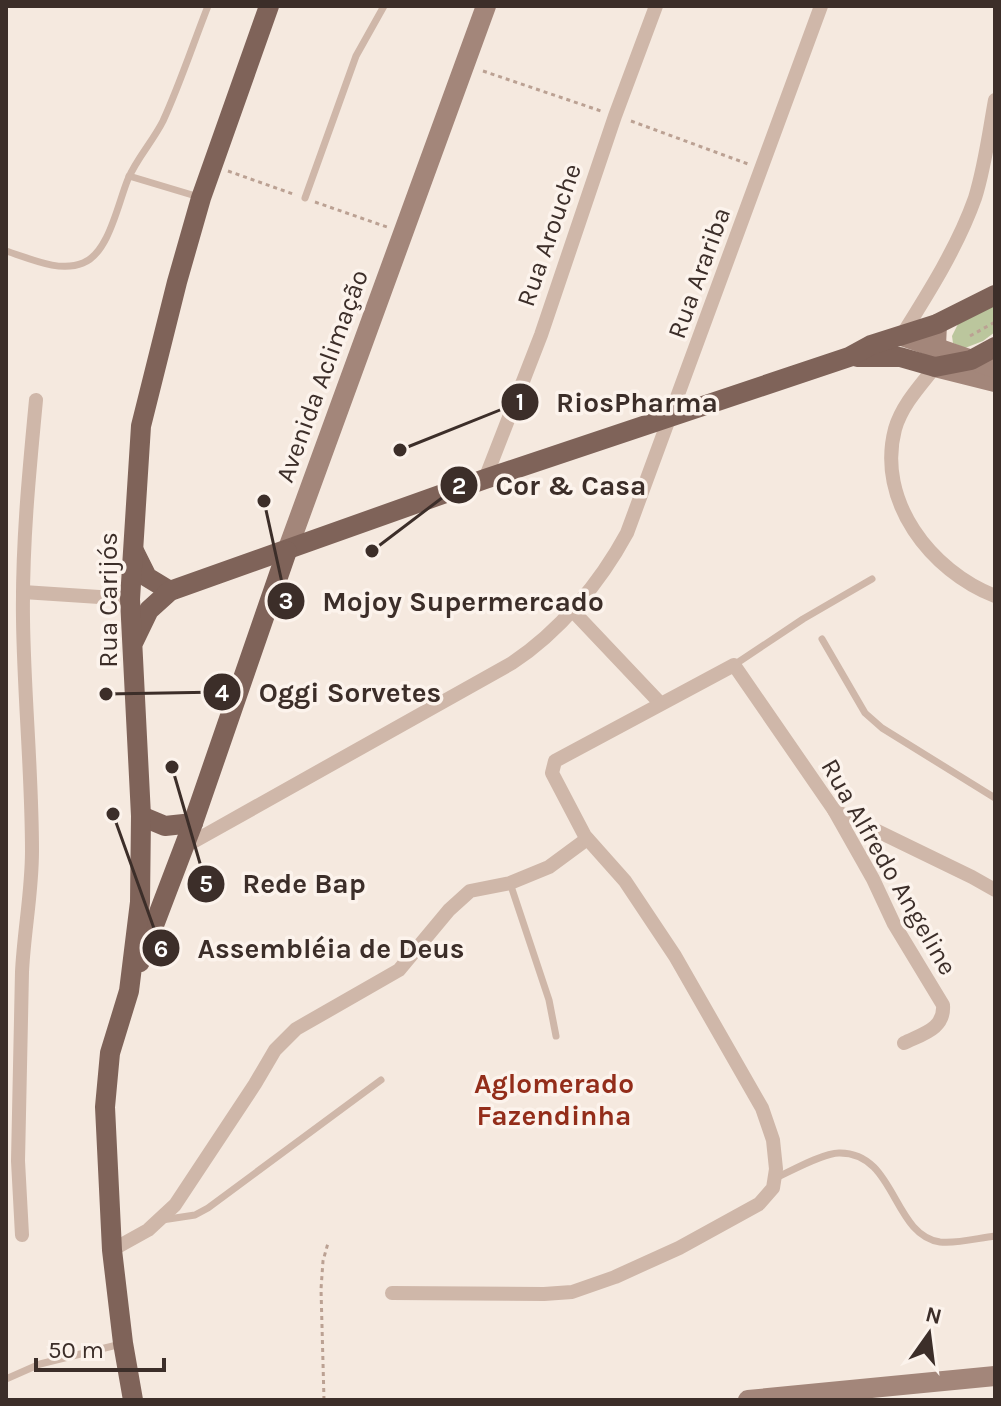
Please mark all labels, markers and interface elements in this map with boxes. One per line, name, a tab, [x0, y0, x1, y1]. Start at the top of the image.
street label: Rua Arouche	[510, 160, 588, 310]
street label: Rua Arariba	[661, 203, 737, 343]
street label: Avenida Aclimação	[269, 265, 375, 487]
callout: RiosPharma	[500, 376, 734, 428]
text: RiosPharma	[556, 386, 718, 419]
text: 1	[516, 388, 524, 416]
callout: Cor & Casa	[439, 459, 662, 511]
text: Cor & Casa	[495, 469, 647, 502]
text: 2	[452, 472, 466, 500]
street label: Rua Carijós	[93, 532, 124, 668]
callout: Mojoy Supermercado	[266, 575, 620, 627]
text: Mojoy Supermercado	[322, 585, 604, 618]
text: 3	[279, 587, 293, 615]
callout: Oggi Sorvetes	[202, 666, 457, 718]
text: Oggi Sorvetes	[259, 676, 441, 709]
text: 4	[215, 679, 229, 707]
street label: Rua Alfredo Angeline	[814, 753, 964, 981]
callout: Rede Bap	[186, 858, 382, 910]
text: Rede Bap	[242, 867, 366, 900]
text: 5	[199, 870, 213, 898]
callout: Assembléia de Deus	[141, 922, 481, 974]
text: Assembléia de Deus	[197, 932, 465, 965]
text: 6	[154, 935, 168, 963]
district label: Aglomerado Fazendinha	[474, 1067, 634, 1132]
north arrow	[889, 1294, 969, 1374]
text: N	[923, 1301, 944, 1330]
scale bar	[36, 1322, 164, 1372]
text: 50 m	[48, 1336, 104, 1364]

